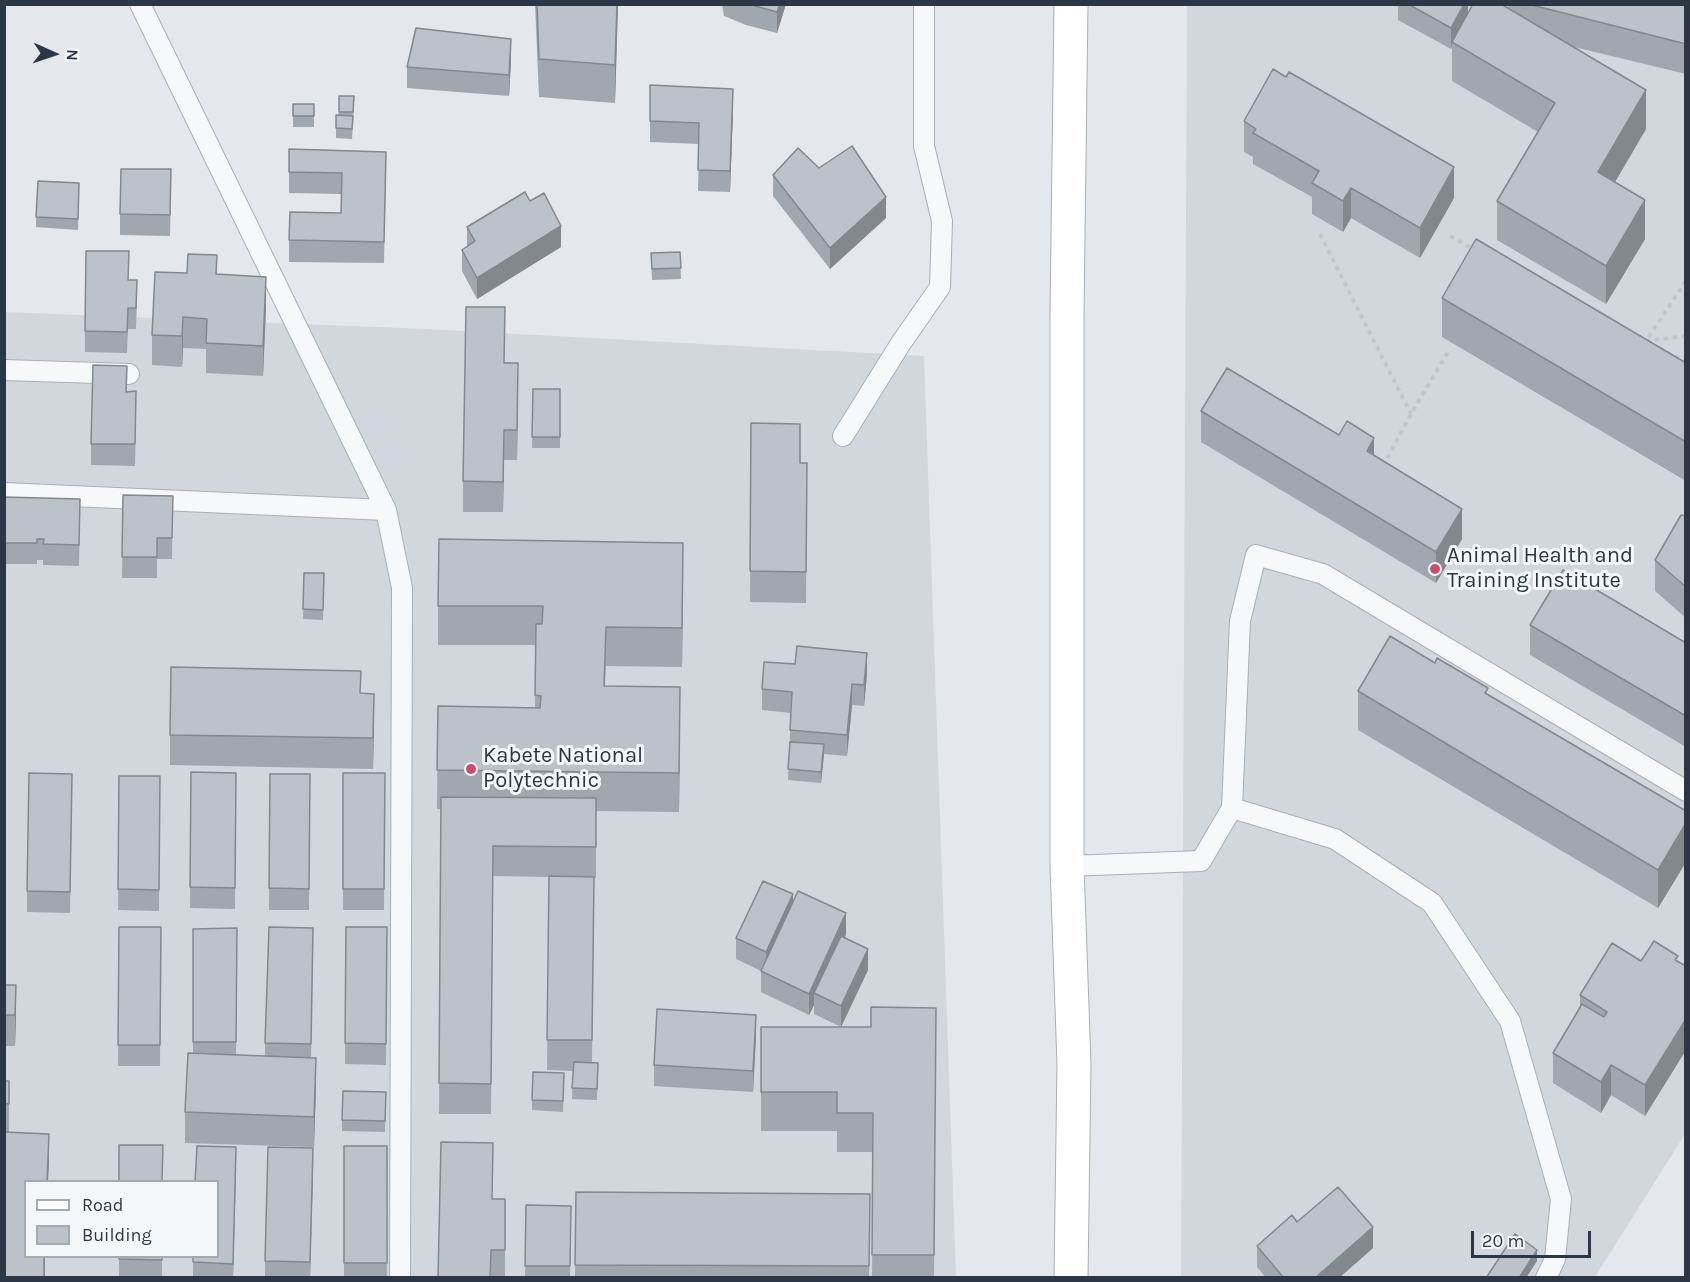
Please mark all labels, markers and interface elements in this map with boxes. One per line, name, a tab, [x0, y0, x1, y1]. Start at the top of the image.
north arrow	[24, 24, 84, 84]
text: N	[63, 49, 82, 61]
place label: Animal Health and Training Institute	[1447, 543, 1633, 594]
marker: Animal Health and Training Institute	[1428, 562, 1442, 576]
place label: Kabete National Polytechnic	[483, 743, 643, 794]
marker: Kabete National Polytechnic	[464, 762, 478, 776]
legend	[24, 1180, 219, 1258]
text: Road	[82, 1194, 123, 1216]
scale bar	[1474, 1219, 1594, 1257]
text: Building	[82, 1224, 152, 1246]
text: 20 m	[1482, 1230, 1524, 1252]

